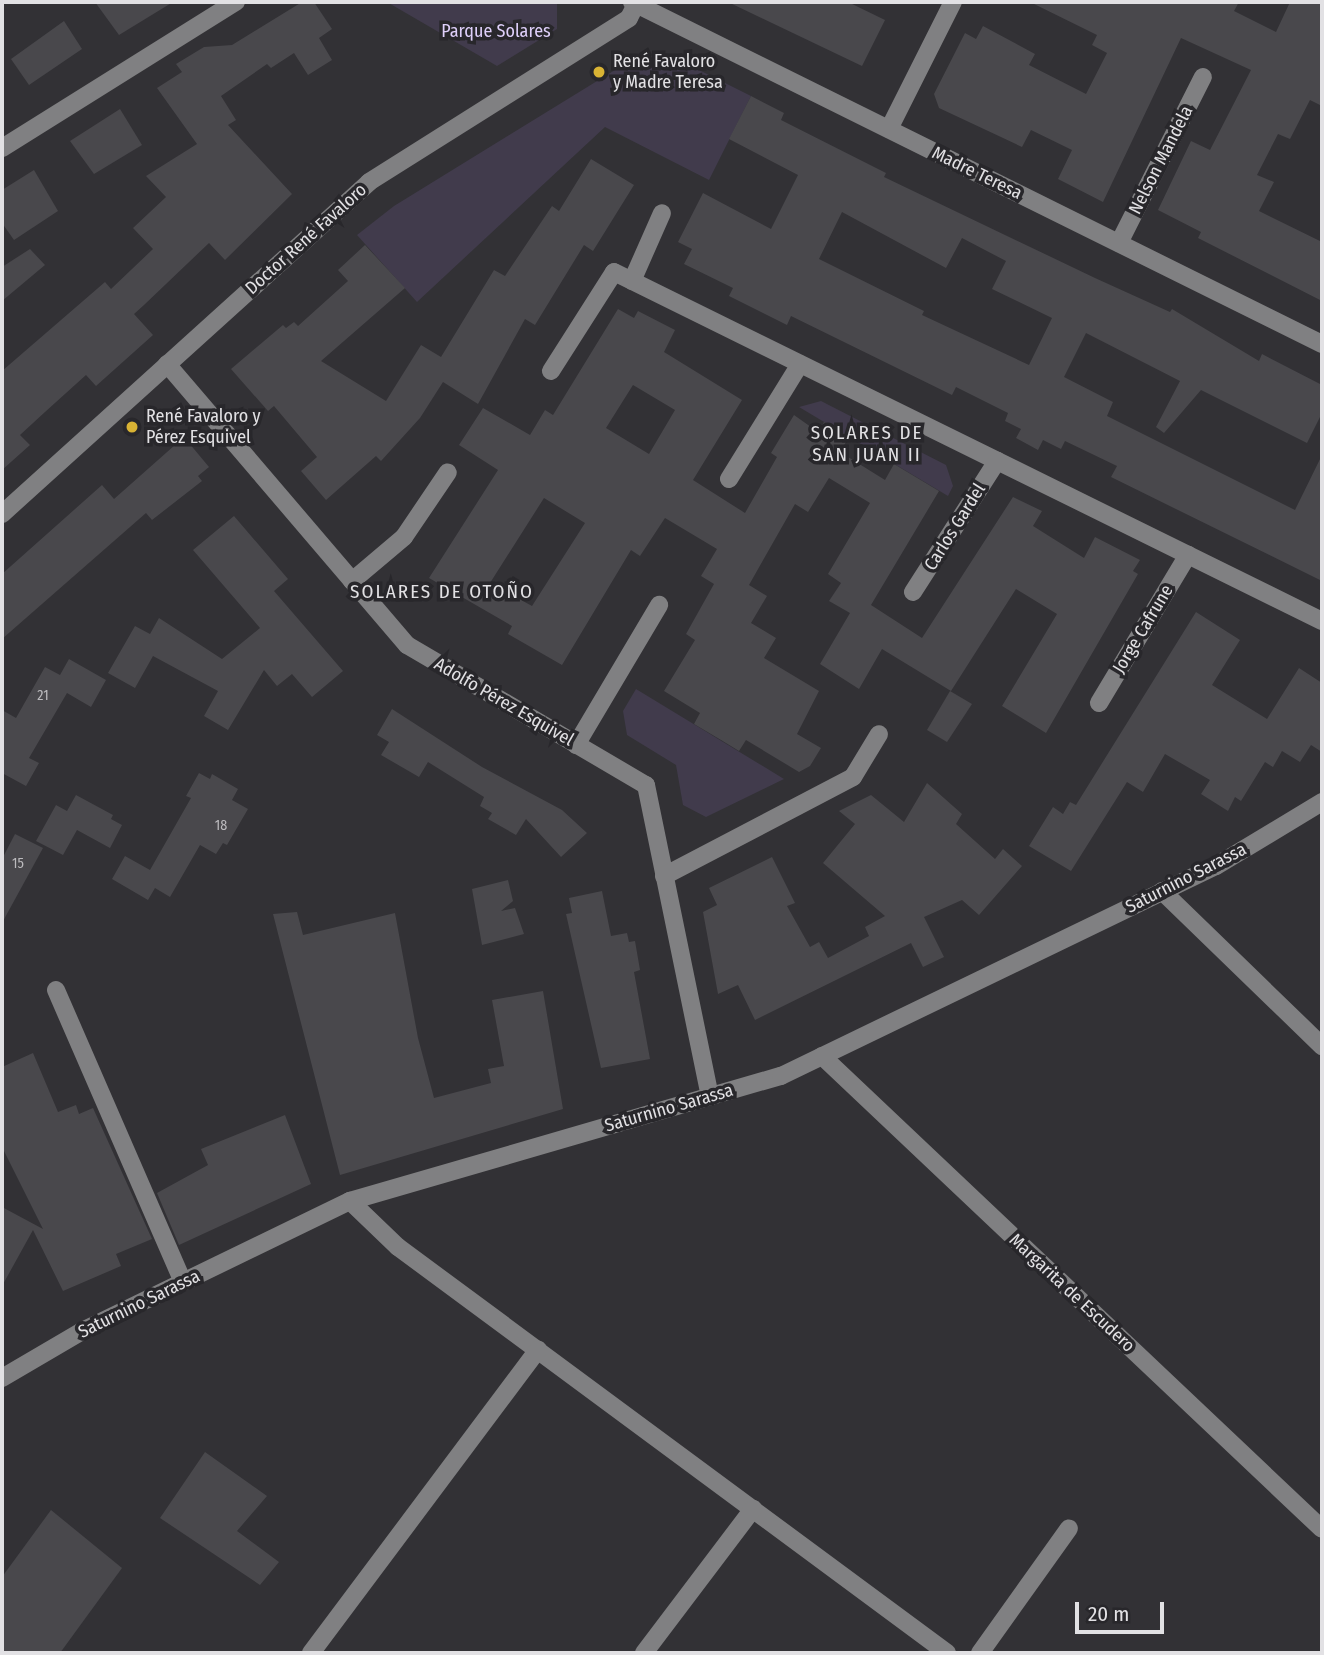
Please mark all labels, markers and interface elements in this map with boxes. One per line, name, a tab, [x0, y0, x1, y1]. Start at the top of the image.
park label: Parque Solares	[441, 20, 551, 42]
place label: René Favaloro y Madre Teresa	[613, 51, 723, 94]
marker: René Favaloro y Madre Teresa	[591, 64, 607, 80]
street label: Nelson Mandela	[1124, 102, 1198, 218]
street label: Madre Teresa	[928, 142, 1026, 204]
street label: Doctor René Favaloro	[241, 179, 371, 299]
place label: René Favaloro y Pérez Esquivel	[146, 406, 260, 448]
marker: René Favaloro y Pérez Esquivel	[124, 419, 140, 435]
district label: SOLARES DE SAN JUAN II	[812, 422, 922, 466]
street label: Carlos Gardel	[920, 480, 990, 574]
district label: SOLARES DE OTOÑO	[352, 581, 532, 603]
street label: Jorge Cafrune	[1108, 581, 1178, 677]
street label: Adolfo Pérez Esquivel	[431, 653, 577, 751]
house number: 21	[37, 688, 49, 704]
house number: 18	[215, 818, 227, 834]
street label: Saturnino Sarassa	[1122, 838, 1250, 918]
house number: 15	[12, 856, 24, 872]
street label: Saturnino Sarassa	[602, 1079, 736, 1137]
street label: Margarita de Escudero	[1005, 1229, 1139, 1357]
street label: Saturnino Sarassa	[75, 1265, 203, 1343]
scale bar	[1079, 1588, 1168, 1632]
text: 20 m	[1088, 1601, 1129, 1627]

